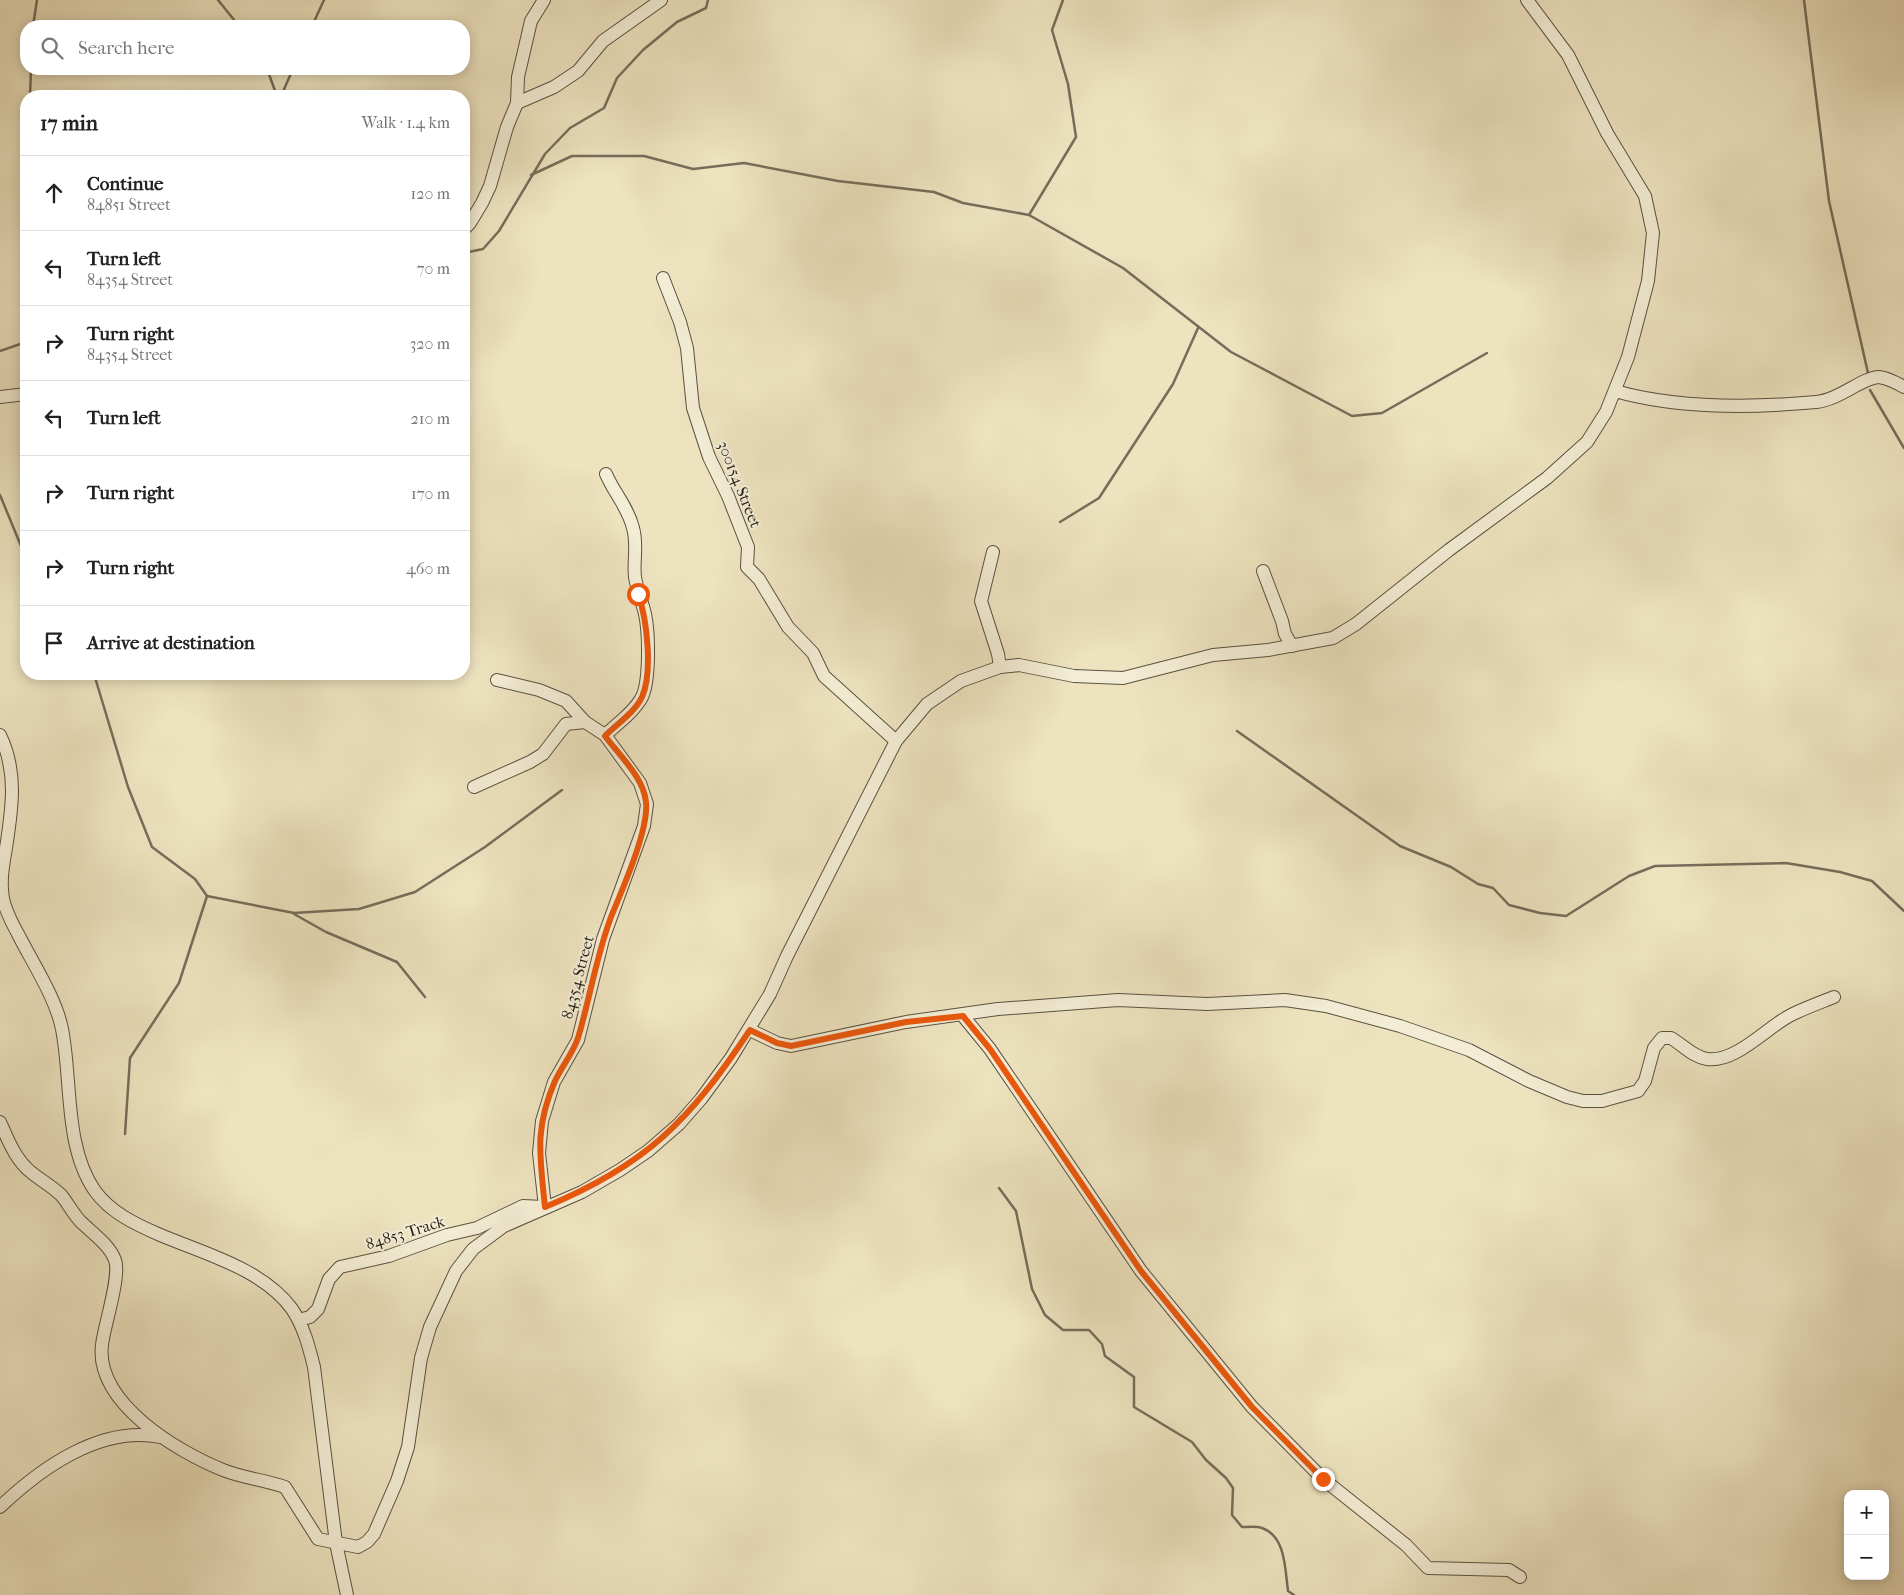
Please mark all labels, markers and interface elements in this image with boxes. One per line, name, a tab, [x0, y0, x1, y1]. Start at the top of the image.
search box	[20, 20, 470, 75]
icon: search	[38, 34, 66, 62]
text: Search here	[78, 37, 174, 59]
text: 17 min	[40, 111, 98, 135]
text: Walk · 1.4 km	[362, 113, 450, 132]
text: Continue	[87, 173, 163, 195]
icon: ahead	[40, 179, 68, 207]
text: 120 m	[411, 184, 450, 203]
text: 84851 Street	[87, 195, 171, 214]
text: Turn left	[87, 248, 161, 270]
icon: left	[40, 254, 68, 282]
text: 70 m	[417, 259, 450, 278]
text: 84354 Street	[87, 270, 173, 289]
text: Turn right	[87, 323, 174, 345]
icon: right	[40, 329, 68, 357]
text: 320 m	[410, 334, 450, 353]
text: 84354 Street	[87, 345, 173, 364]
icon: left	[40, 404, 68, 432]
text: Turn left	[87, 407, 161, 429]
text: 210 m	[411, 409, 450, 428]
street label: 300154 Street	[714, 438, 766, 531]
icon: right	[40, 479, 68, 507]
text: Turn right	[87, 482, 174, 504]
text: 170 m	[411, 484, 450, 503]
icon: right	[40, 554, 68, 582]
text: Turn right	[87, 557, 174, 579]
text: 460 m	[406, 559, 450, 578]
route start	[627, 583, 650, 606]
icon: arrive	[40, 629, 68, 657]
text: Arrive at destination	[87, 632, 255, 654]
street label: 84354 Street	[557, 933, 598, 1021]
street label: 84853 Track	[363, 1211, 448, 1253]
route end	[1312, 1468, 1335, 1491]
map controls	[1844, 1490, 1889, 1580]
button: +	[1844, 1490, 1889, 1535]
button: −	[1844, 1535, 1889, 1580]

